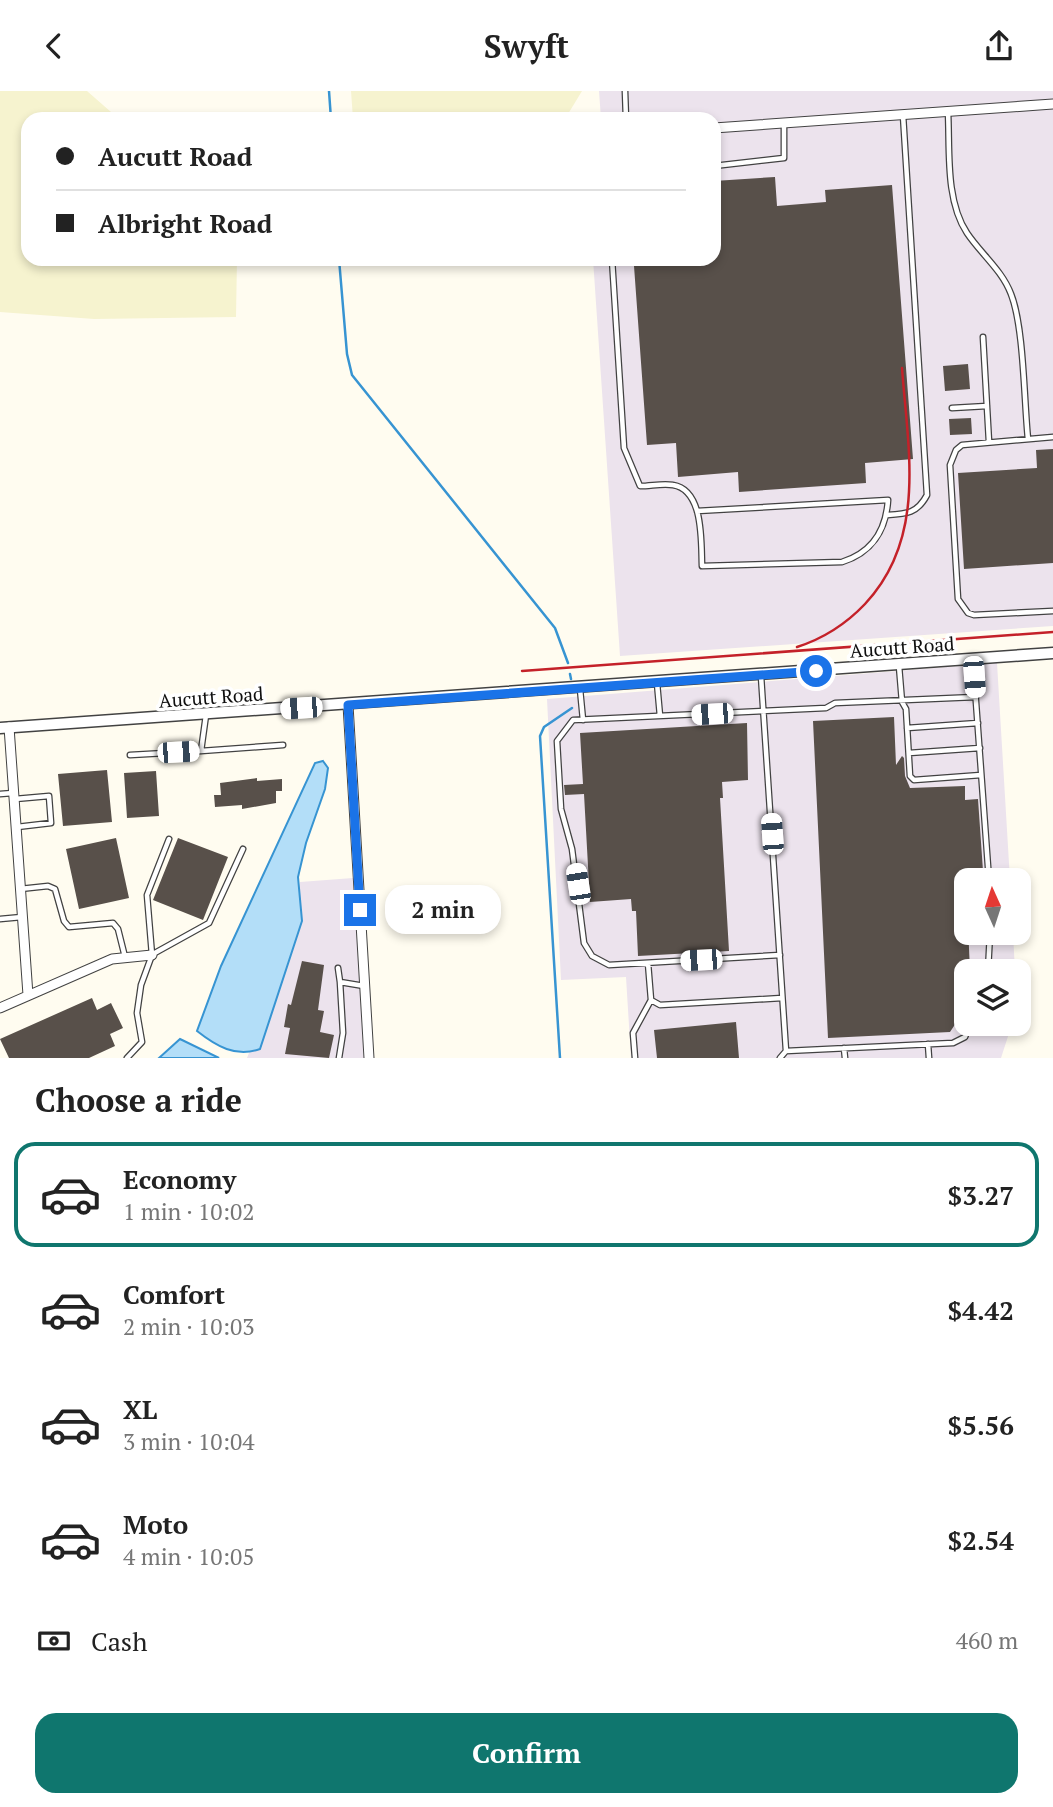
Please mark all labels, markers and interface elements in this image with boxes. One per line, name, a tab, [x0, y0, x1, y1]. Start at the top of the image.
text: Swyft	[484, 25, 569, 67]
icon: back	[35, 27, 73, 65]
icon: share	[980, 27, 1018, 65]
text: Aucutt Road	[98, 139, 252, 173]
text: Albright Road	[98, 206, 272, 240]
street label: Aucutt Road	[849, 630, 956, 663]
route start	[800, 655, 832, 687]
car	[963, 655, 986, 699]
street label: Aucutt Road	[158, 680, 265, 713]
car	[280, 696, 323, 720]
car	[691, 702, 734, 726]
car	[157, 740, 200, 764]
car	[761, 812, 784, 856]
car	[565, 862, 592, 906]
north arrow	[954, 868, 1031, 945]
map controls	[954, 868, 1031, 1036]
callout: 2 min	[384, 885, 500, 935]
route end	[344, 894, 376, 926]
text: 2 min	[412, 894, 474, 925]
car	[680, 948, 723, 972]
button: layers	[954, 959, 1031, 1036]
text: Choose a ride	[35, 1079, 242, 1121]
text: Economy	[123, 1162, 236, 1196]
icon: car	[39, 1163, 102, 1226]
text: $3.27	[948, 1178, 1014, 1212]
text: 1 min · 10:02	[123, 1196, 255, 1227]
text: Comfort	[123, 1277, 225, 1311]
icon: car	[39, 1278, 102, 1341]
text: $4.42	[948, 1293, 1014, 1327]
text: 2 min · 10:03	[123, 1311, 255, 1342]
text: XL	[123, 1392, 157, 1426]
icon: car	[39, 1393, 102, 1456]
text: $5.56	[948, 1408, 1014, 1442]
text: 3 min · 10:04	[123, 1426, 255, 1457]
text: Moto	[123, 1507, 188, 1541]
icon: car	[39, 1508, 102, 1571]
text: $2.54	[948, 1523, 1014, 1557]
text: 4 min · 10:05	[123, 1541, 255, 1572]
icon: cash	[35, 1622, 73, 1660]
text: Cash	[91, 1624, 147, 1658]
text: 460 m	[956, 1625, 1018, 1656]
button: Confirm	[35, 1713, 1018, 1793]

